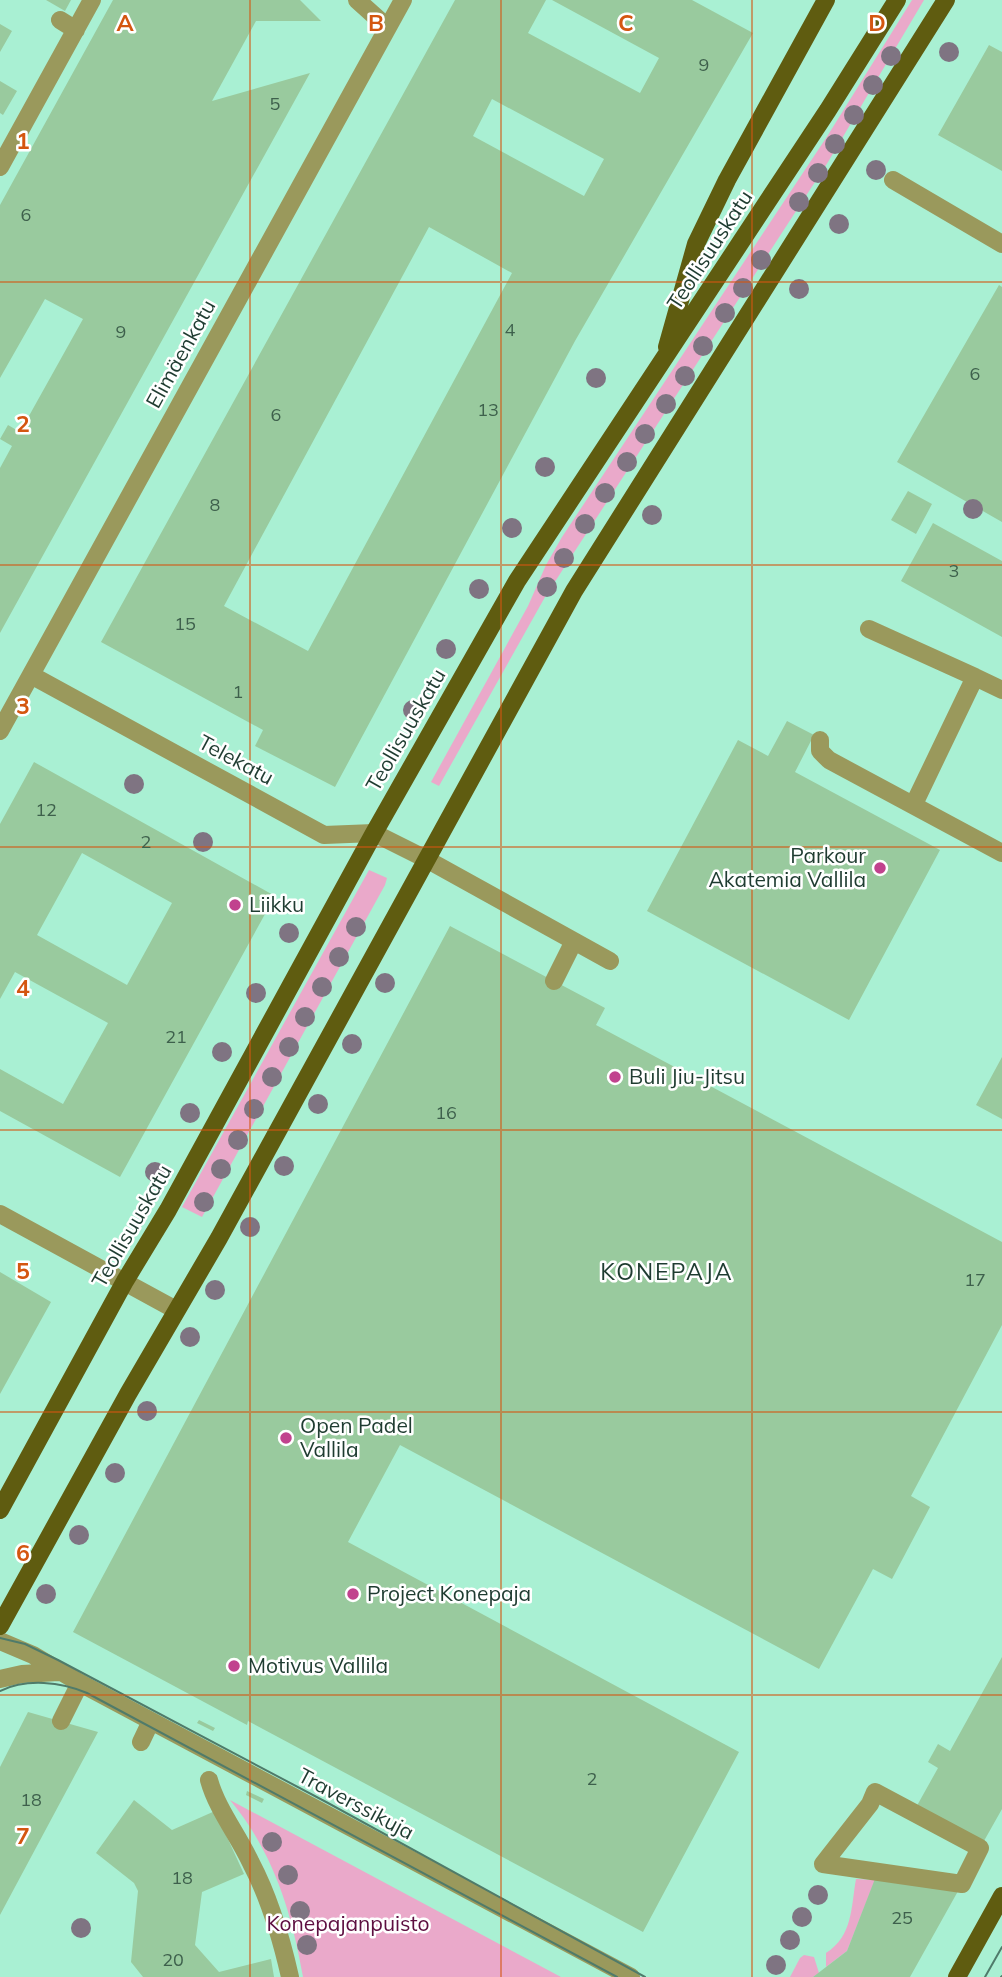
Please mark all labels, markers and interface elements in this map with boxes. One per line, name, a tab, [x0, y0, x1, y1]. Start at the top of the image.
text: A	[116, 8, 134, 37]
text: B	[368, 8, 384, 37]
text: C	[618, 8, 634, 37]
text: D	[868, 8, 886, 37]
house number: 9	[699, 53, 709, 76]
house number: 5	[270, 92, 281, 115]
text: 1	[16, 126, 30, 155]
street label: Teollisuuskatu	[661, 185, 757, 314]
house number: 6	[21, 203, 31, 226]
street label: Elimäenkatu	[140, 295, 221, 412]
house number: 4	[505, 318, 516, 341]
house number: 9	[116, 320, 126, 343]
house number: 6	[970, 362, 980, 385]
house number: 13	[477, 398, 499, 421]
house number: 6	[271, 403, 281, 426]
text: 2	[16, 409, 30, 438]
house number: 8	[210, 493, 220, 516]
house number: 3	[949, 559, 959, 582]
house number: 15	[174, 612, 196, 635]
street label: Teollisuuskatu	[360, 664, 451, 795]
house number: 1	[233, 680, 243, 703]
text: 3	[16, 691, 30, 720]
street label: Telekatu	[194, 728, 279, 790]
house number: 12	[35, 798, 57, 821]
house number: 2	[141, 830, 151, 853]
place label: Parkour Akatemia Vallila	[708, 842, 866, 892]
marker: Parkour Akatemia Vallila	[872, 860, 888, 876]
place label: Liikku	[249, 891, 304, 917]
marker: Liikku	[227, 897, 243, 913]
text: 4	[16, 973, 30, 1002]
house number: 21	[165, 1025, 187, 1048]
place label: Buli Jiu-Jitsu	[629, 1063, 745, 1089]
marker: Buli Jiu-Jitsu	[607, 1069, 623, 1085]
house number: 16	[435, 1101, 457, 1124]
street label: Teollisuuskatu	[86, 1160, 177, 1291]
text: 5	[16, 1256, 30, 1285]
district label: KONEPAJA	[600, 1257, 734, 1286]
house number: 17	[964, 1268, 986, 1291]
place label: Open Padel Vallila	[300, 1412, 413, 1462]
marker: Open Padel Vallila	[278, 1430, 294, 1446]
text: 6	[16, 1538, 30, 1567]
place label: Project Konepaja	[367, 1580, 531, 1606]
marker: Project Konepaja	[345, 1586, 361, 1602]
place label: Motivus Vallila	[248, 1652, 388, 1678]
marker: Motivus Vallila	[226, 1658, 242, 1674]
street label: Traverssikuja	[294, 1762, 419, 1844]
house number: 2	[587, 1767, 597, 1790]
house number: 18	[20, 1788, 42, 1811]
text: 7	[16, 1821, 30, 1850]
house number: 18	[171, 1866, 193, 1889]
house number: 25	[891, 1906, 913, 1929]
park label: Konepajanpuisto	[266, 1910, 430, 1936]
house number: 20	[162, 1948, 184, 1971]

